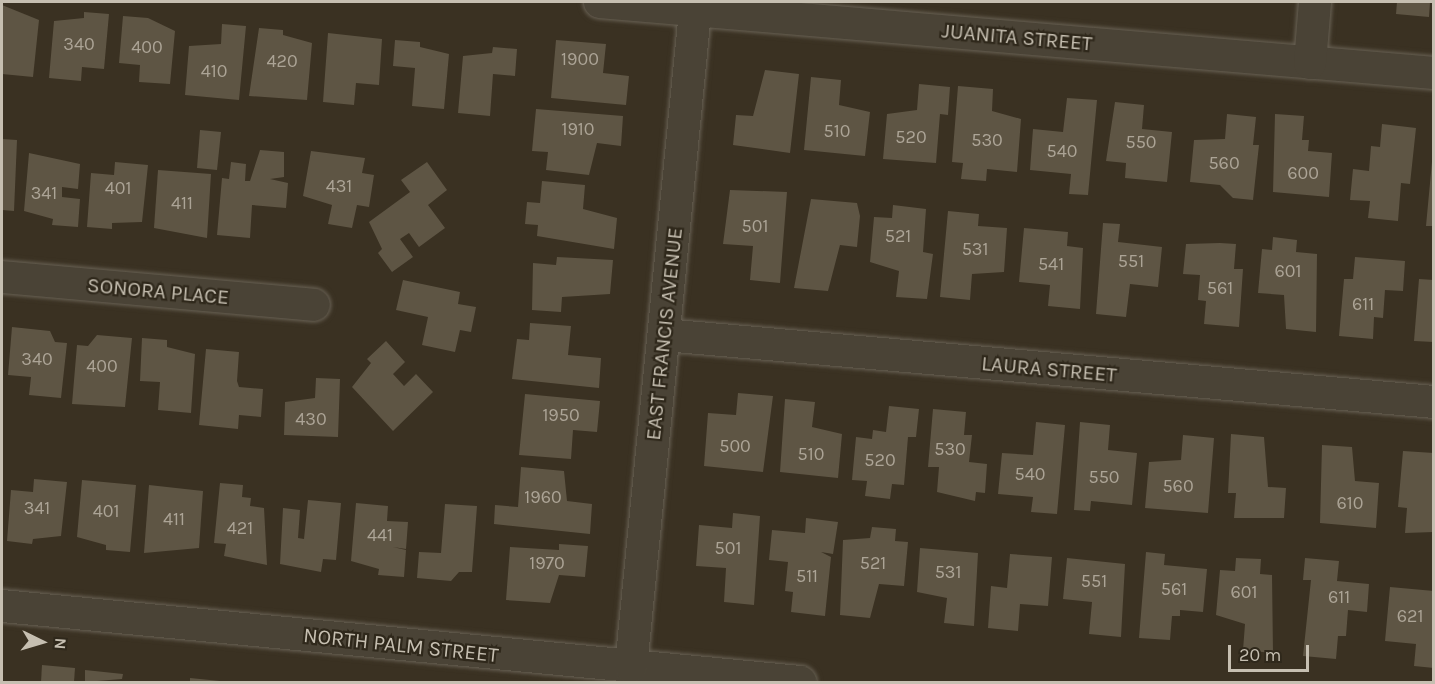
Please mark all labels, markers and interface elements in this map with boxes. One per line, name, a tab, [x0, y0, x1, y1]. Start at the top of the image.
street label: JUANITA STREET	[941, 18, 1093, 56]
house number: 340	[63, 33, 95, 55]
house number: 400	[131, 36, 163, 58]
house number: 1900	[561, 48, 599, 70]
house number: 420	[266, 50, 298, 72]
house number: 410	[201, 60, 227, 82]
house number: 1910	[561, 118, 595, 140]
house number: 510	[824, 120, 850, 142]
house number: 520	[895, 126, 927, 148]
house number: 530	[971, 129, 1003, 151]
house number: 550	[1125, 131, 1157, 153]
house number: 540	[1047, 140, 1077, 162]
house number: 560	[1208, 152, 1240, 174]
house number: 600	[1287, 162, 1319, 184]
house number: 431	[326, 175, 352, 197]
house number: 401	[105, 177, 131, 199]
house number: 341	[31, 182, 57, 204]
house number: 411	[171, 192, 193, 214]
house number: 501	[742, 215, 768, 237]
house number: 521	[885, 225, 911, 247]
street label: EAST FRANCIS AVENUE	[640, 226, 688, 442]
house number: 531	[962, 238, 988, 260]
house number: 551	[1118, 250, 1144, 272]
house number: 541	[1038, 253, 1064, 275]
house number: 601	[1275, 260, 1301, 282]
street label: SONORA PLACE	[86, 272, 230, 310]
house number: 561	[1207, 277, 1233, 299]
house number: 611	[1352, 293, 1374, 315]
house number: 340	[21, 348, 53, 370]
street label: LAURA STREET	[980, 351, 1118, 387]
house number: 400	[86, 355, 118, 377]
house number: 1950	[542, 404, 580, 426]
house number: 430	[295, 408, 327, 430]
house number: 500	[719, 435, 751, 457]
house number: 530	[934, 438, 966, 460]
house number: 510	[798, 443, 824, 465]
house number: 520	[864, 449, 896, 471]
house number: 540	[1015, 463, 1045, 485]
house number: 550	[1088, 466, 1120, 488]
house number: 560	[1162, 475, 1194, 497]
house number: 1960	[524, 486, 562, 508]
house number: 610	[1337, 492, 1363, 514]
house number: 341	[24, 497, 50, 519]
house number: 401	[93, 500, 119, 522]
house number: 411	[163, 508, 185, 530]
house number: 421	[227, 517, 253, 539]
house number: 441	[367, 524, 393, 546]
house number: 501	[715, 537, 741, 559]
house number: 1970	[529, 552, 565, 574]
house number: 521	[860, 552, 886, 574]
house number: 531	[935, 561, 961, 583]
house number: 511	[796, 565, 818, 587]
house number: 551	[1081, 570, 1107, 592]
house number: 561	[1161, 578, 1187, 600]
house number: 601	[1231, 581, 1257, 603]
house number: 611	[1328, 586, 1350, 608]
house number: 621	[1397, 605, 1423, 627]
north arrow	[12, 612, 72, 672]
street label: NORTH PALM STREET	[302, 622, 500, 668]
scale bar	[1231, 633, 1312, 671]
text: N	[50, 637, 70, 650]
text: 20 m	[1239, 644, 1281, 666]

